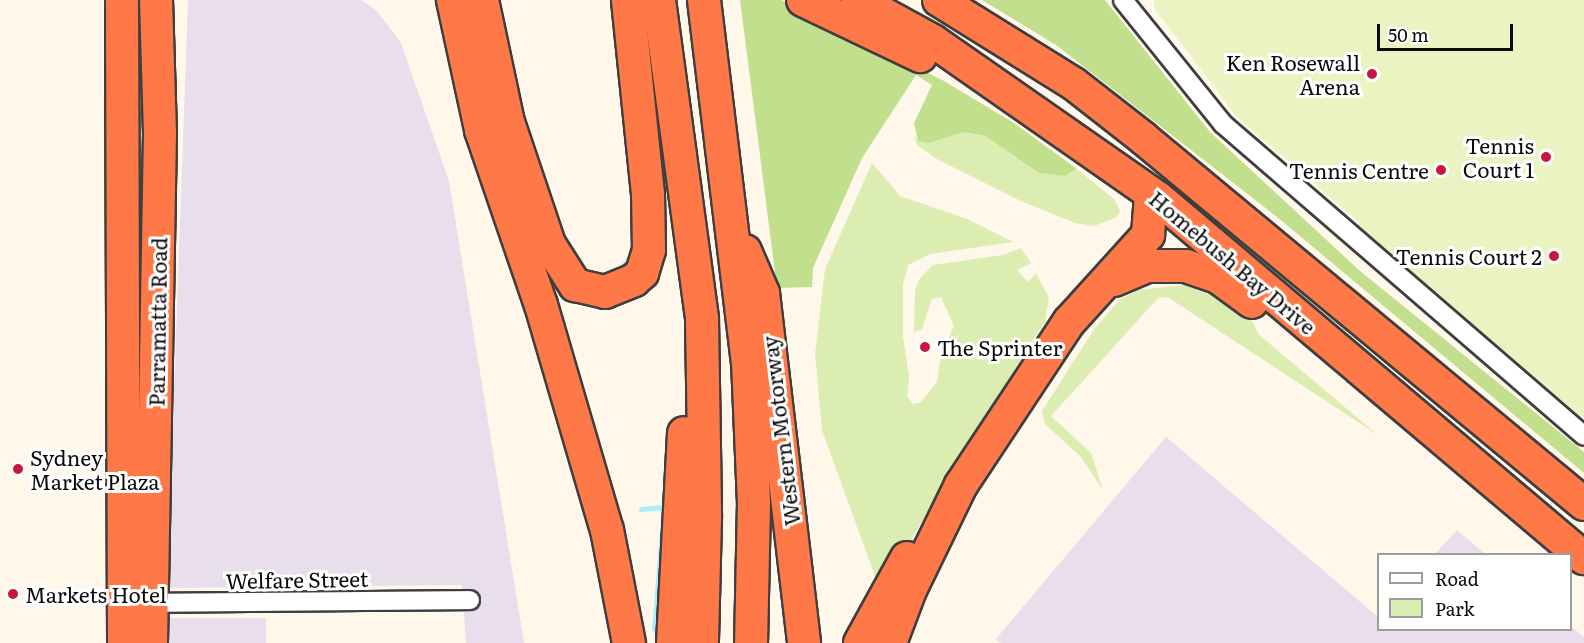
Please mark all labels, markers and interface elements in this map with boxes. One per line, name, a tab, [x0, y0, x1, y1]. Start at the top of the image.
scale bar	[1380, 12, 1516, 50]
text: 50 m	[1388, 21, 1429, 48]
place label: Ken Rosewall Arena	[1226, 49, 1360, 99]
marker: Ken Rosewall Arena	[1365, 67, 1379, 81]
place label: Tennis Court 1	[1463, 132, 1534, 182]
marker: Tennis Court 1	[1539, 150, 1553, 164]
place label: Tennis Centre	[1289, 157, 1429, 183]
marker: Tennis Centre	[1434, 163, 1448, 177]
street label: Homebush Bay Drive	[1145, 185, 1321, 339]
street label: Parramatta Road	[143, 237, 171, 407]
place label: Tennis Court 2	[1396, 243, 1542, 269]
marker: Tennis Court 2	[1547, 249, 1561, 263]
place label: The Sprinter	[937, 334, 1062, 360]
street label: Western Motorway	[756, 335, 804, 527]
marker: The Sprinter	[918, 340, 932, 354]
place label: Sydney Market Plaza	[30, 444, 160, 494]
marker: Sydney Market Plaza	[11, 462, 25, 476]
legend	[1377, 553, 1572, 631]
street label: Welfare Street	[225, 565, 369, 593]
text: Road	[1435, 565, 1479, 592]
place label: Markets Hotel	[25, 581, 167, 607]
marker: Markets Hotel	[6, 587, 20, 601]
text: Park	[1435, 595, 1474, 622]

